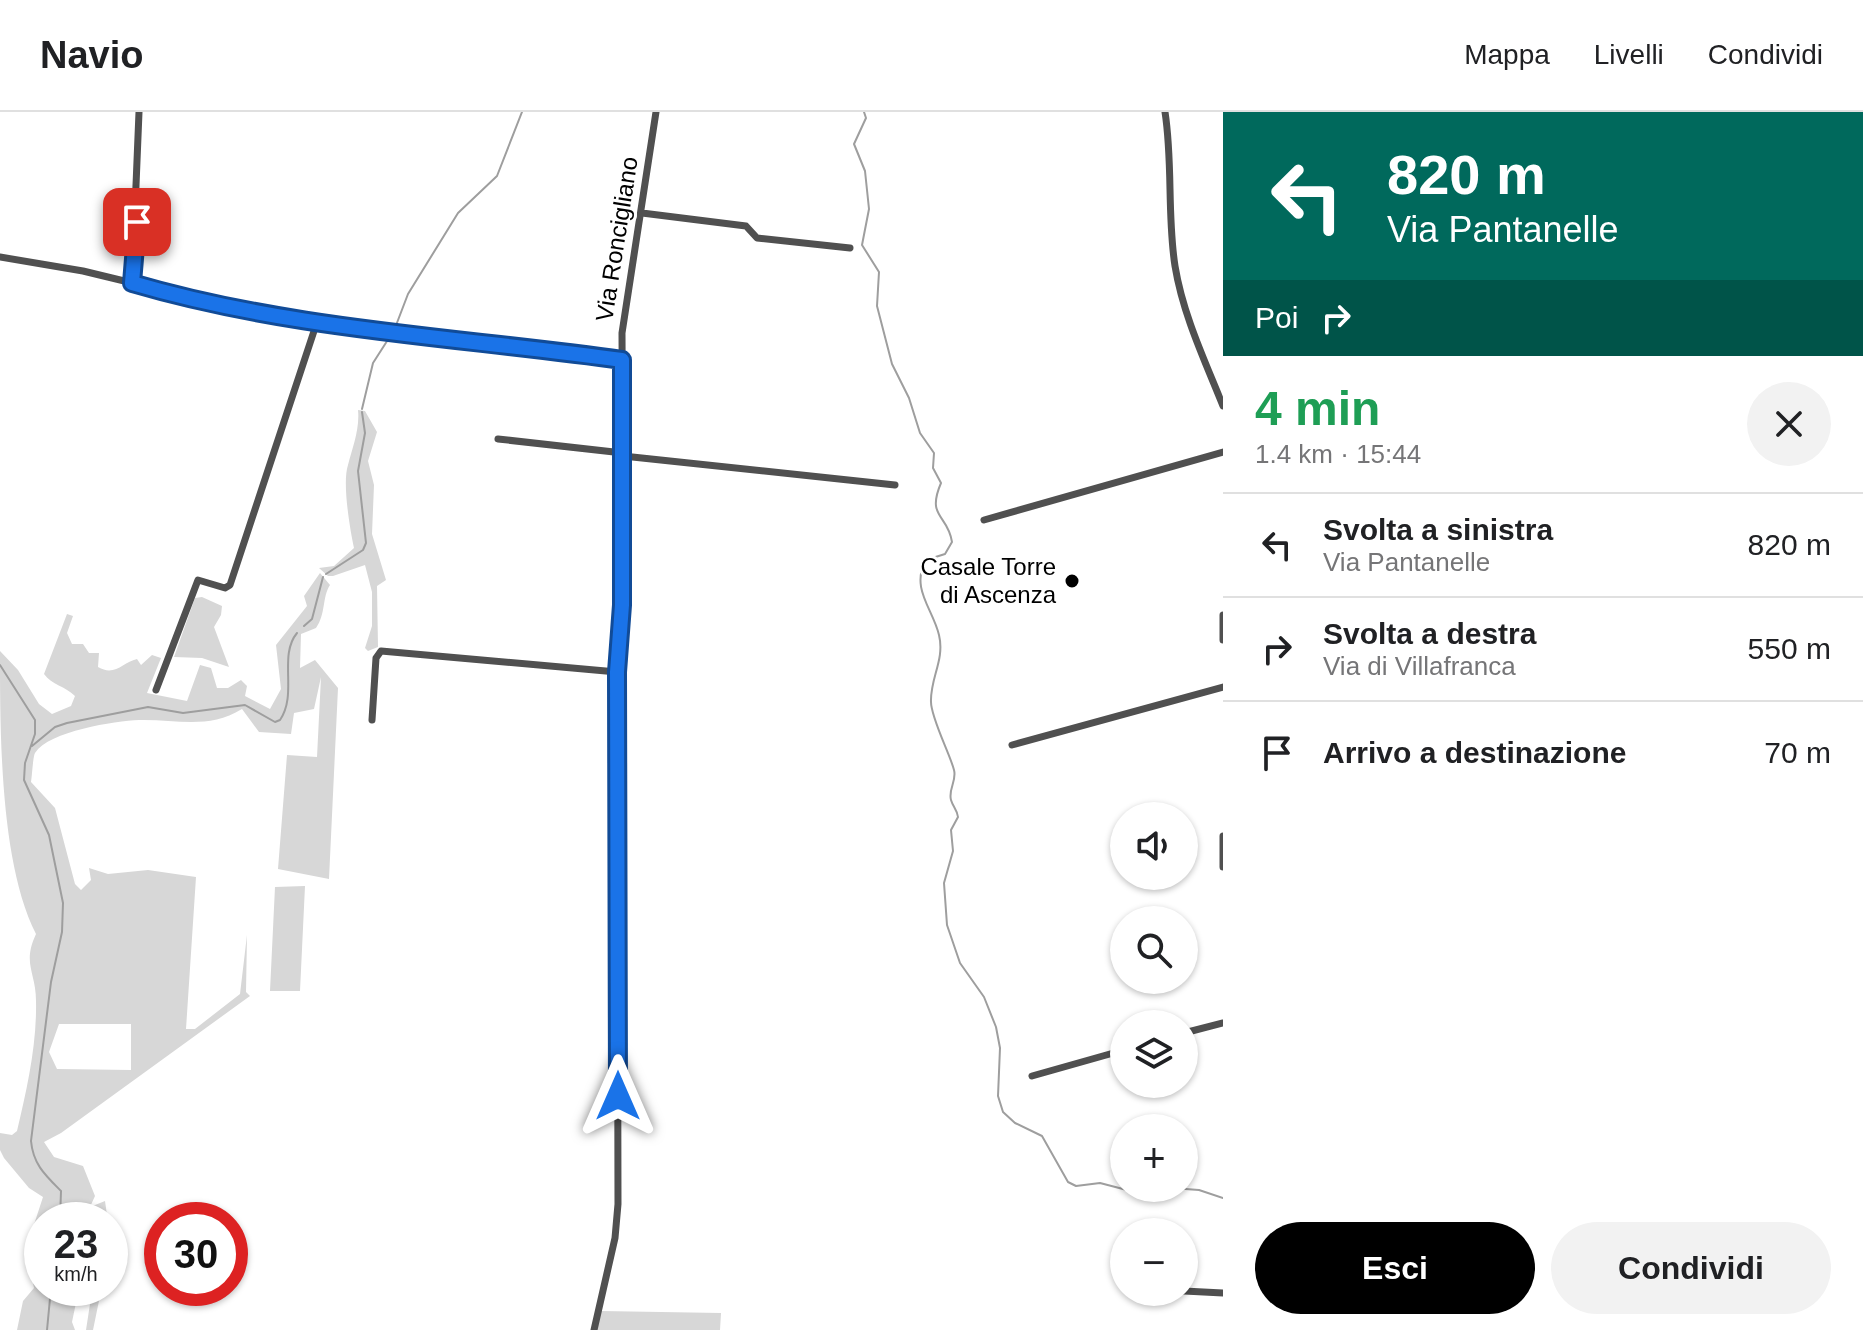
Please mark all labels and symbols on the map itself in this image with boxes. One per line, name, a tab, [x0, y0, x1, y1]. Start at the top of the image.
street label: Via Roncigliano	[590, 155, 643, 323]
pin	[103, 188, 171, 256]
place label: Casale Torre di Ascenza	[920, 553, 1057, 608]
marker: Casale Torre di Ascenza	[1063, 572, 1081, 590]
position arrow	[576, 1054, 660, 1138]
speed limit sign: 30	[144, 1202, 248, 1306]

